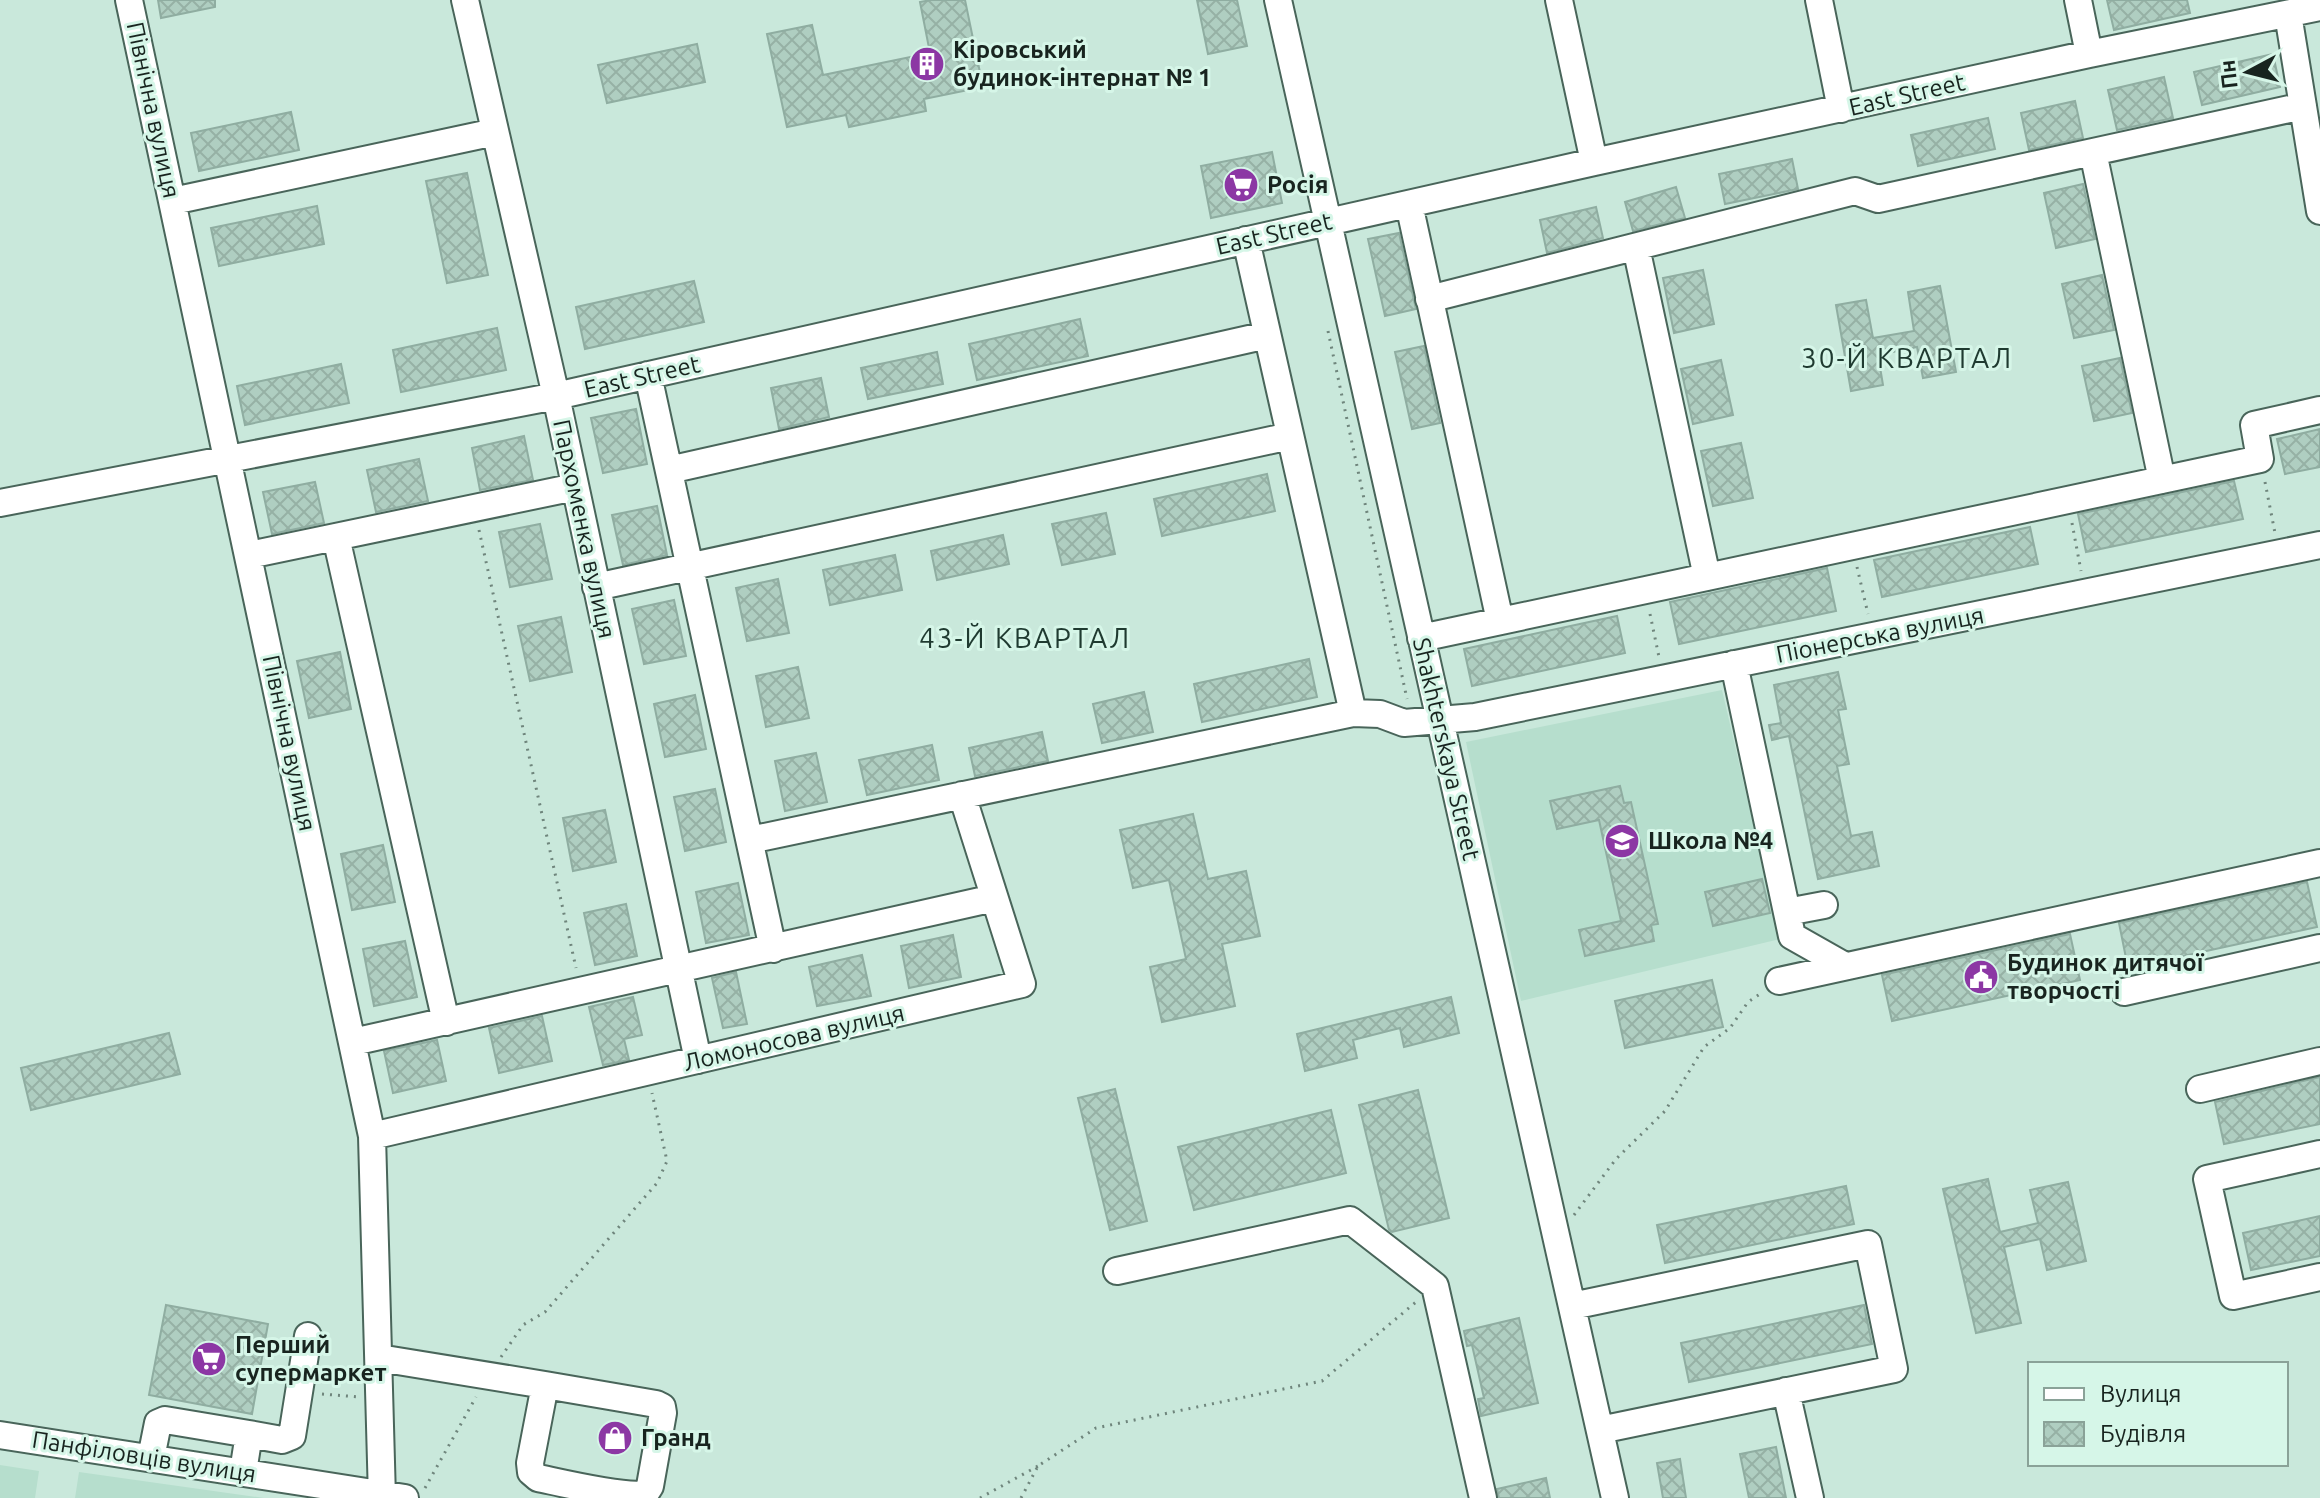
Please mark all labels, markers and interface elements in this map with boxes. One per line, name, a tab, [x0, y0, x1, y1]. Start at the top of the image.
street label: Північна вулиця	[122, 19, 185, 200]
north arrow	[2208, 32, 2288, 112]
place label: Кіровський будинок-інтернат № 1	[953, 36, 1212, 91]
building icon: Кіровський будинок-інтернат № 1	[908, 45, 946, 83]
text: Пн	[2213, 59, 2242, 90]
street label: East Street	[1846, 68, 1968, 121]
supermarket icon: Росія	[1222, 166, 1260, 204]
place label: Росія	[1267, 171, 1329, 198]
street label: East Street	[1213, 207, 1335, 260]
district label: 30-Й КВАРТАЛ	[1801, 342, 2013, 373]
street label: East Street	[581, 350, 703, 403]
street label: Пархоменка вулиця	[548, 417, 621, 641]
street label: Піонерська вулиця	[1774, 601, 1986, 668]
district label: 43-Й КВАРТАЛ	[919, 622, 1131, 653]
street label: Shakhterskaya Street	[1408, 635, 1485, 863]
street label: Північна вулиця	[258, 652, 321, 833]
school or university icon: Школа №4	[1603, 822, 1641, 860]
place label: Школа №4	[1648, 827, 1773, 854]
place label: Будинок дитячої творчості	[2007, 949, 2205, 1004]
public building icon: Будинок дитячої творчості	[1962, 958, 2000, 996]
street label: Ломоносова вулиця	[681, 999, 907, 1076]
place label: Перший супермаркет	[235, 1331, 387, 1386]
supermarket icon: Перший супермаркет	[190, 1340, 228, 1378]
legend	[2028, 1362, 2288, 1466]
text: Вулиця	[2100, 1380, 2182, 1407]
shop icon: Гранд	[596, 1419, 634, 1457]
text: Будівля	[2100, 1420, 2186, 1447]
place label: Гранд	[641, 1424, 711, 1451]
street label: Панфіловців вулиця	[30, 1425, 258, 1488]

